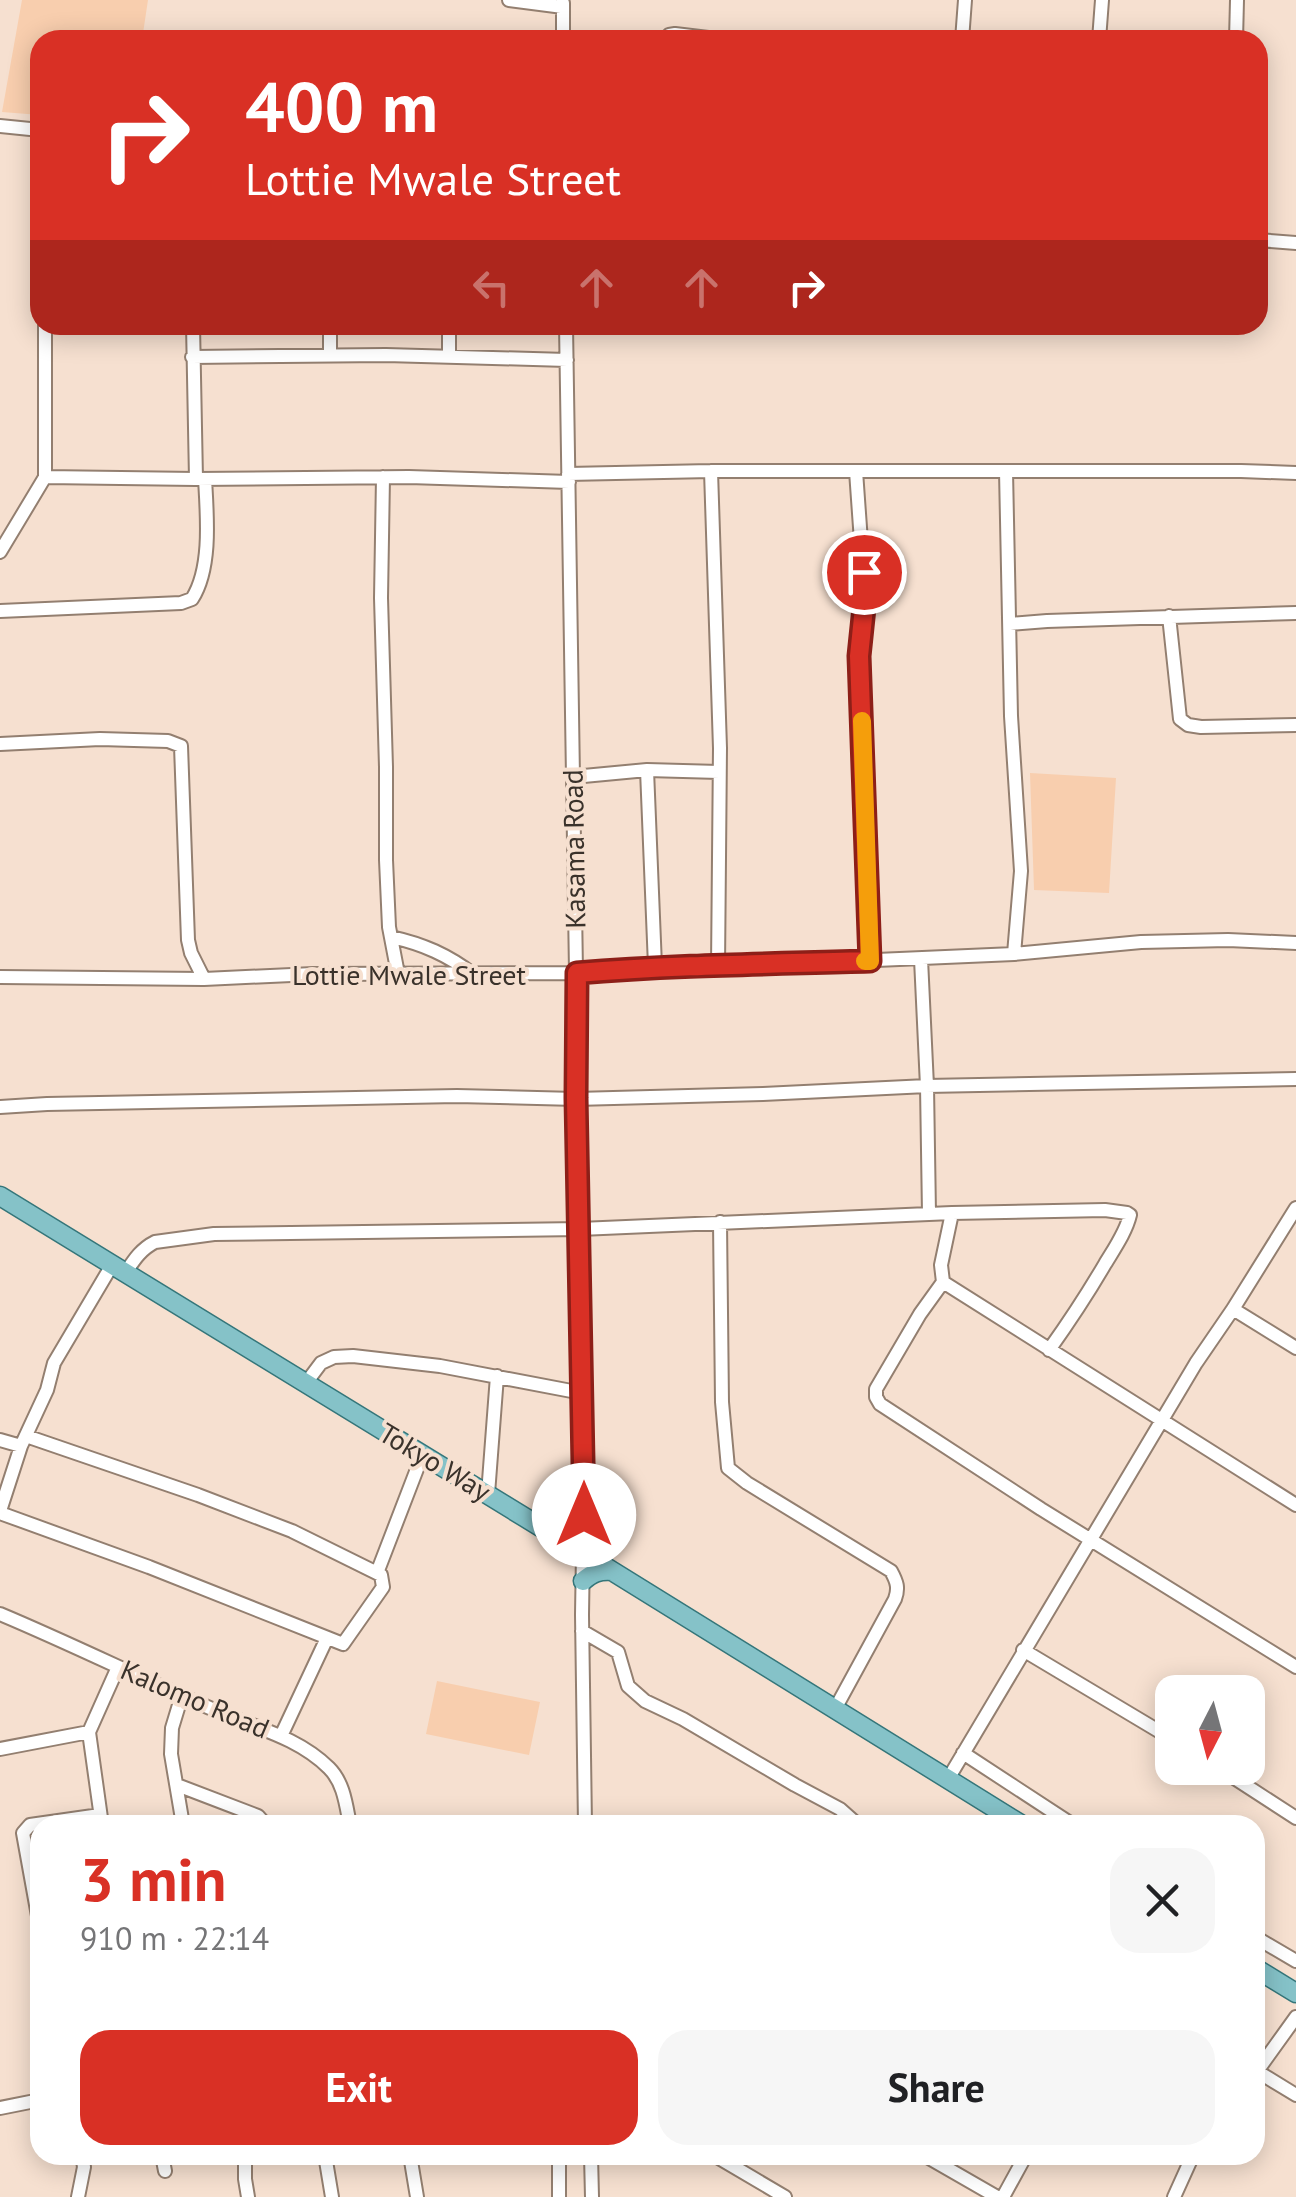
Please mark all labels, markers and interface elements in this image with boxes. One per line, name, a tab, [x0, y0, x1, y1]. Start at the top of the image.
text: 400 m	[245, 61, 438, 151]
icon: right	[80, 70, 210, 200]
text: Lottie Mwale Street	[245, 149, 621, 207]
icon: left	[464, 260, 519, 315]
icon: ahead	[569, 260, 624, 315]
icon: ahead	[674, 260, 729, 315]
icon: right	[779, 260, 834, 315]
pin	[822, 530, 907, 615]
icon: arrive	[837, 545, 892, 600]
street label: Kasama Road	[554, 769, 593, 929]
street label: Lottie Mwale Street	[292, 956, 527, 993]
street label: Tokyo Way	[373, 1414, 498, 1509]
position arrow	[532, 1463, 636, 1567]
street label: Kalomo Road	[115, 1651, 275, 1746]
north arrow	[1155, 1675, 1265, 1785]
map controls	[1155, 1675, 1265, 1785]
text: 3 min	[80, 1840, 226, 1918]
button: close	[1110, 1848, 1215, 1953]
text: 910 m · 22:14	[80, 1917, 269, 1959]
button: Exit	[80, 2030, 638, 2145]
button: Share	[658, 2030, 1215, 2145]

